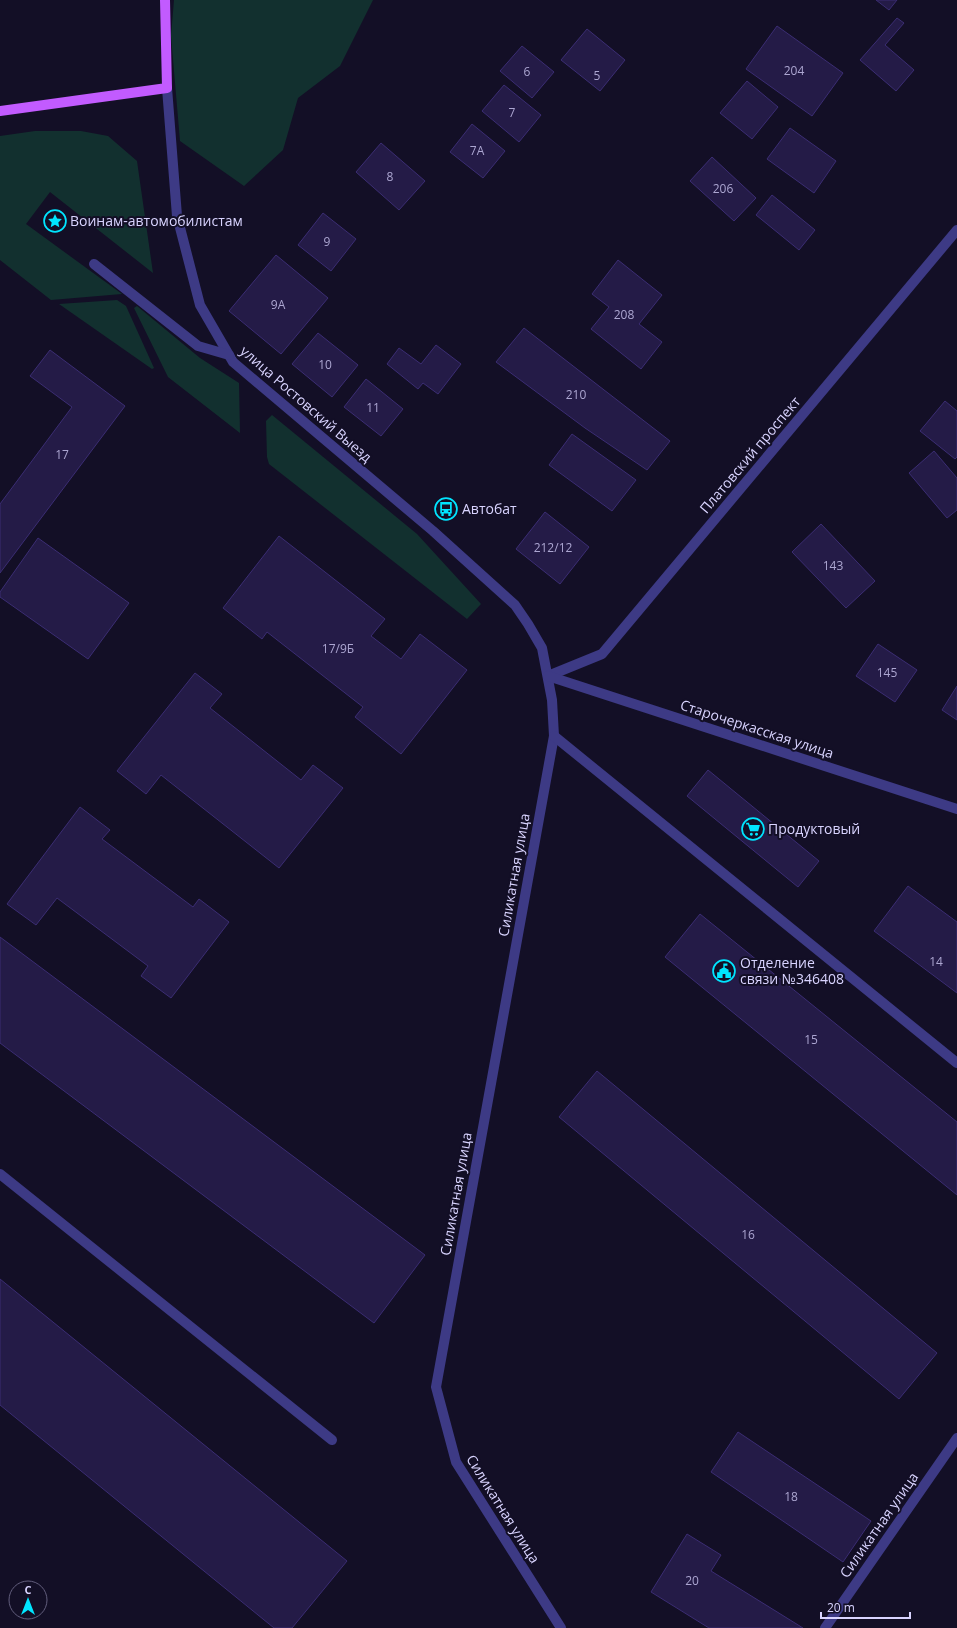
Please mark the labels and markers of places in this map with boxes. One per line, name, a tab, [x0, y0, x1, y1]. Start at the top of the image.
place icon: Воинам-автомобилистам	[42, 208, 68, 234]
place label: Воинам-автомобилистам	[70, 211, 243, 230]
bus stop icon: Автобат	[433, 496, 459, 522]
place label: Автобат	[462, 499, 517, 518]
supermarket icon: Продуктовый	[740, 816, 766, 842]
place label: Продуктовый	[768, 819, 860, 838]
place label: Отделение связи №346408	[740, 953, 844, 988]
public building icon: Отделение связи №346408	[711, 958, 737, 984]

